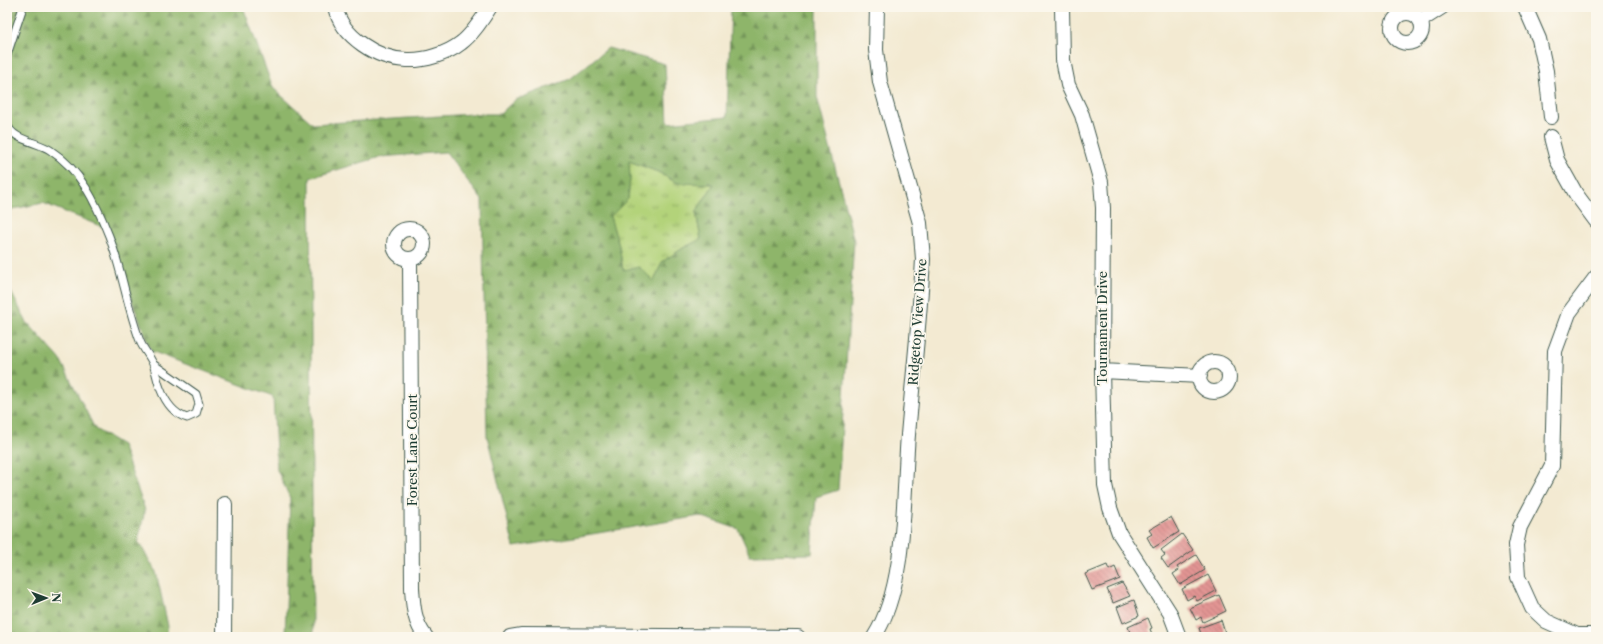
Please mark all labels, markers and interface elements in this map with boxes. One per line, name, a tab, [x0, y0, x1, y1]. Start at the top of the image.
street label: Ridgetop View Drive	[905, 258, 929, 386]
street label: Tournament Drive	[1094, 271, 1110, 385]
street label: Forest Lane Court	[404, 393, 420, 506]
north arrow	[26, 578, 66, 618]
text: N	[49, 593, 63, 603]

